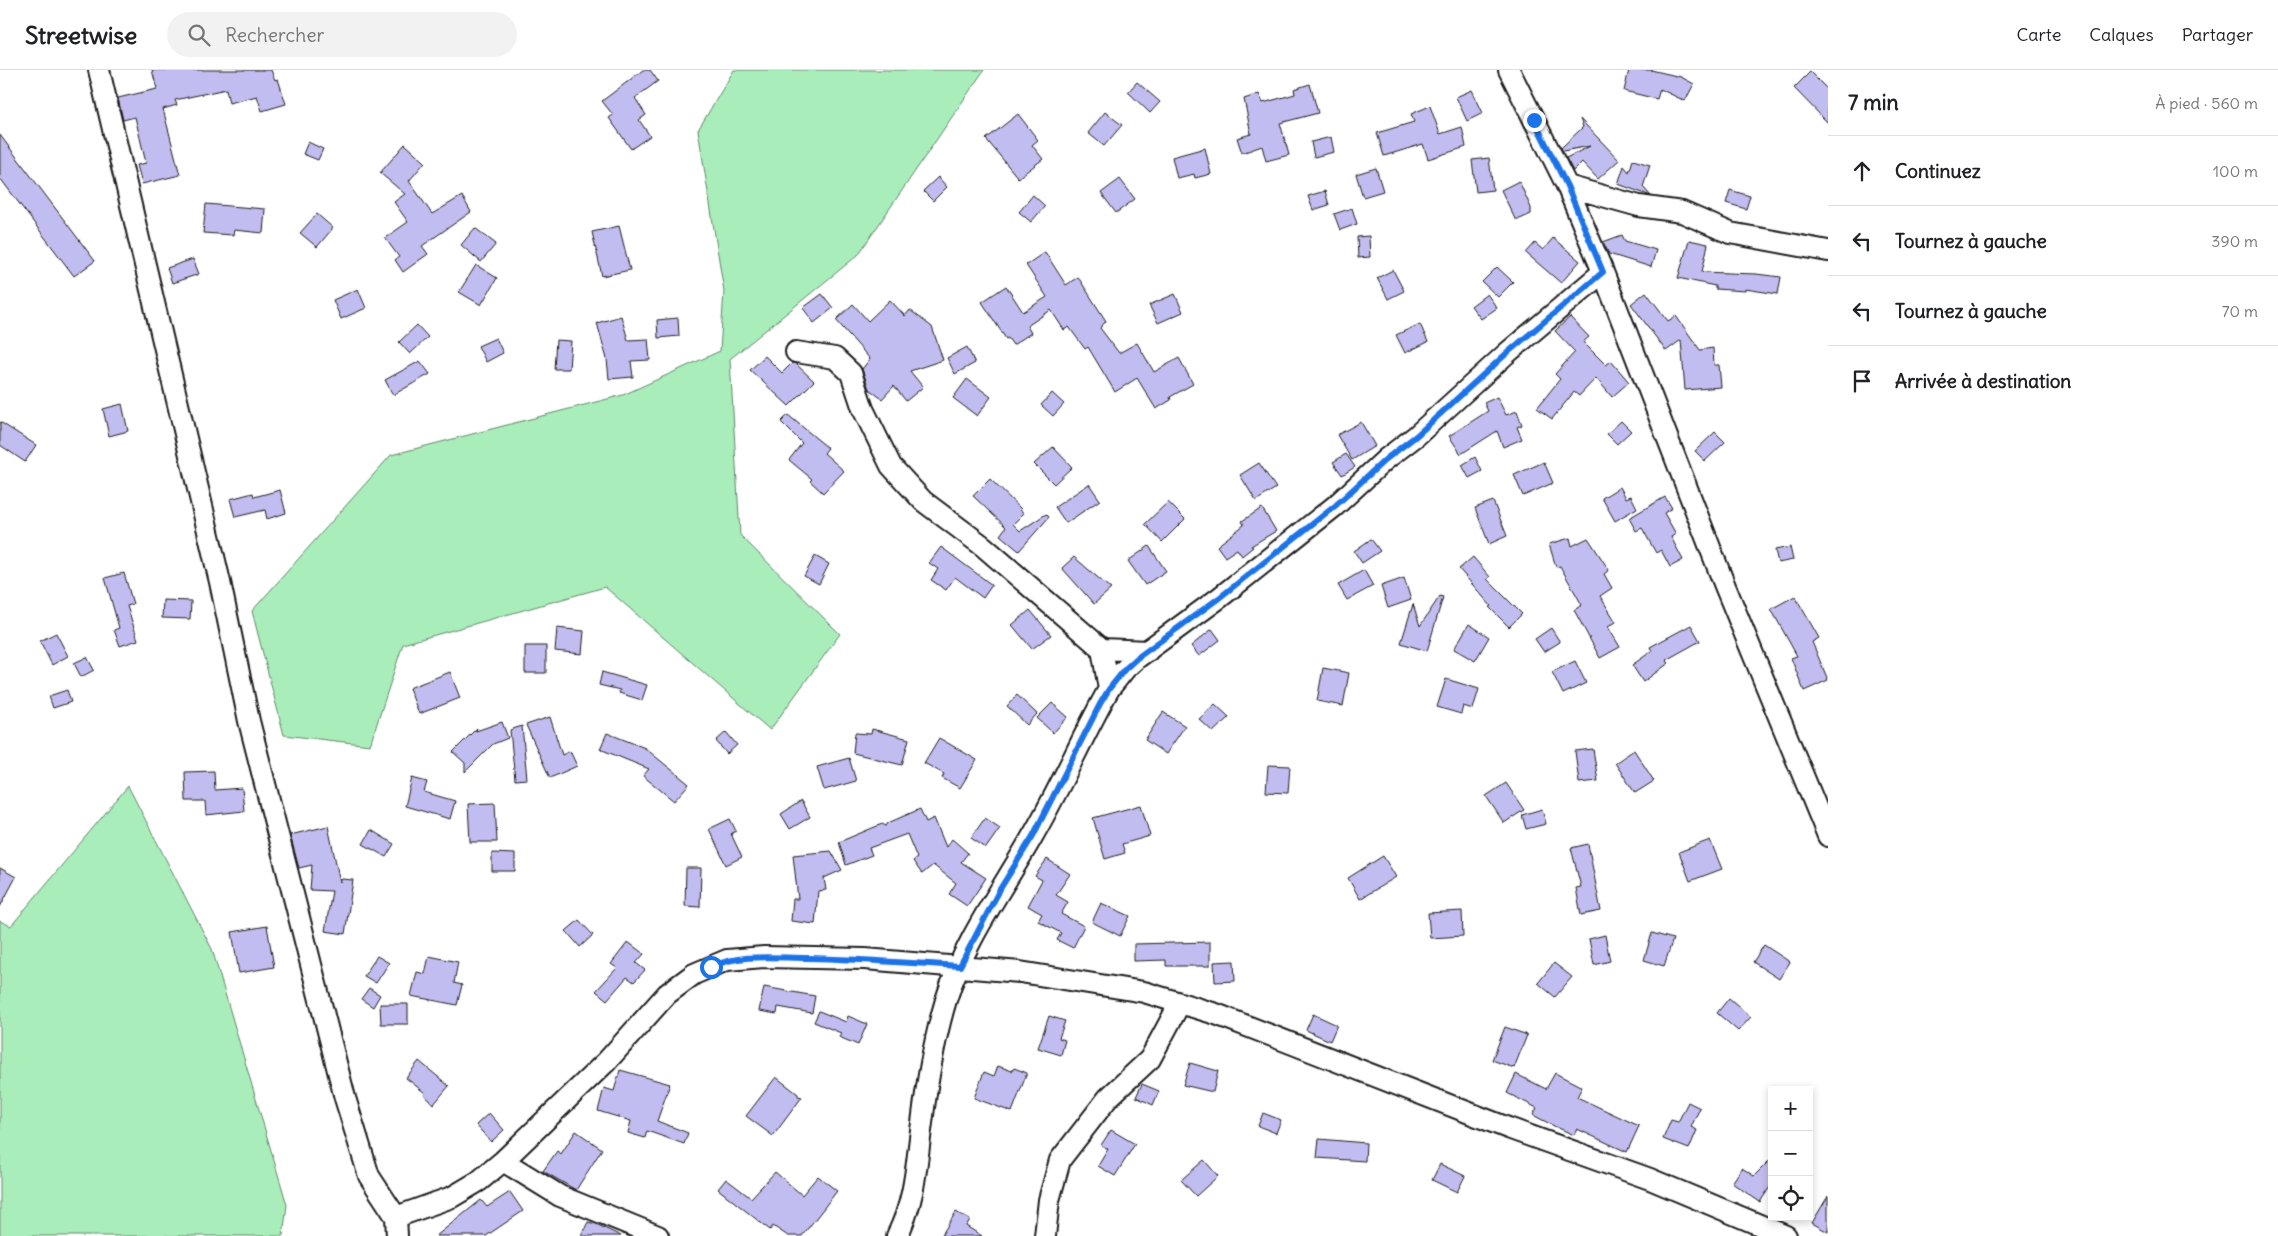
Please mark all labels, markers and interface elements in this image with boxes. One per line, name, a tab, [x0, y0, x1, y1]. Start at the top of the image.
search box	[167, 12, 517, 57]
text: Streetwise	[25, 20, 137, 50]
icon: search	[185, 21, 213, 49]
text: Rechercher	[225, 23, 324, 47]
text: Carte	[2016, 23, 2061, 46]
text: Calques	[2089, 23, 2154, 46]
text: Partager	[2182, 23, 2253, 46]
text: 7 min	[1848, 89, 1899, 116]
text: À pied · 560 m	[2155, 93, 2258, 113]
route end	[1523, 109, 1546, 132]
icon: ahead	[1848, 157, 1876, 185]
text: Continuez	[1895, 159, 1981, 183]
text: 100 m	[2213, 161, 2258, 181]
icon: left	[1848, 227, 1876, 255]
text: Tournez à gauche	[1895, 229, 2047, 253]
text: 390 m	[2211, 231, 2258, 251]
icon: left	[1848, 297, 1876, 325]
text: Tournez à gauche	[1895, 299, 2047, 323]
text: 70 m	[2222, 301, 2258, 321]
icon: arrive	[1848, 367, 1876, 395]
text: Arrivée à destination	[1895, 369, 2071, 393]
route start	[700, 956, 723, 979]
map controls	[1768, 1086, 1813, 1221]
button: +	[1768, 1086, 1813, 1131]
button: −	[1768, 1131, 1813, 1176]
button: locate	[1768, 1176, 1813, 1221]

